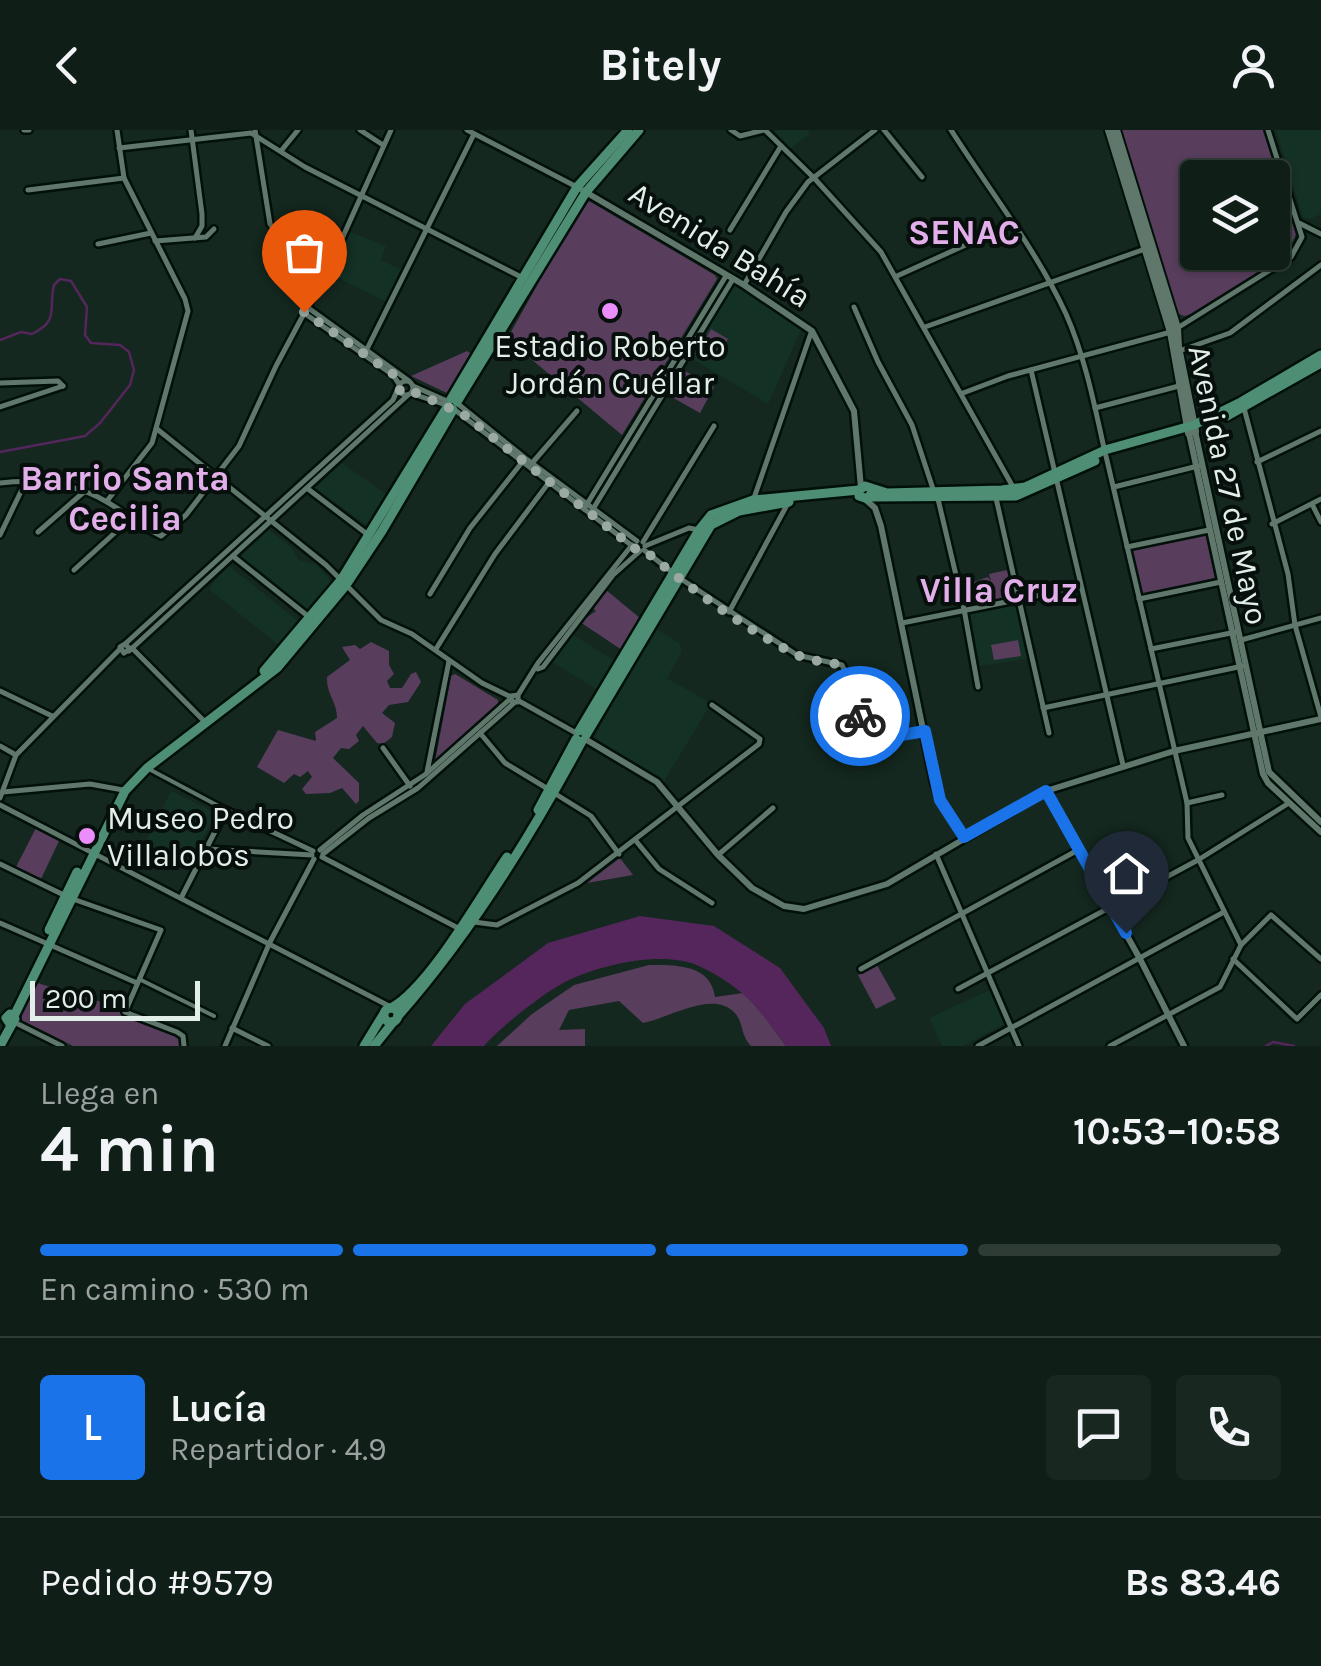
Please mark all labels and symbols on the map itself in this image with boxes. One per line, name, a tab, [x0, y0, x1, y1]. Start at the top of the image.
street label: Avenida Bahía	[622, 174, 818, 316]
pin	[262, 210, 347, 313]
district label: SENAC	[908, 212, 1020, 253]
marker: Estadio Roberto Jordán Cuéllar	[599, 300, 621, 322]
place label: Estadio Roberto Jordán Cuéllar	[494, 328, 726, 402]
street label: Avenida 27 de Mayo	[1180, 342, 1276, 628]
district label: Barrio Santa Cecilia	[20, 458, 230, 539]
district label: Villa Cruz	[920, 570, 1078, 611]
courier	[810, 666, 910, 766]
place label: Museo Pedro Villalobos	[107, 800, 294, 874]
marker: Museo Pedro Villalobos	[76, 825, 98, 847]
pin	[1084, 831, 1169, 934]
scale bar	[30, 976, 200, 1020]

